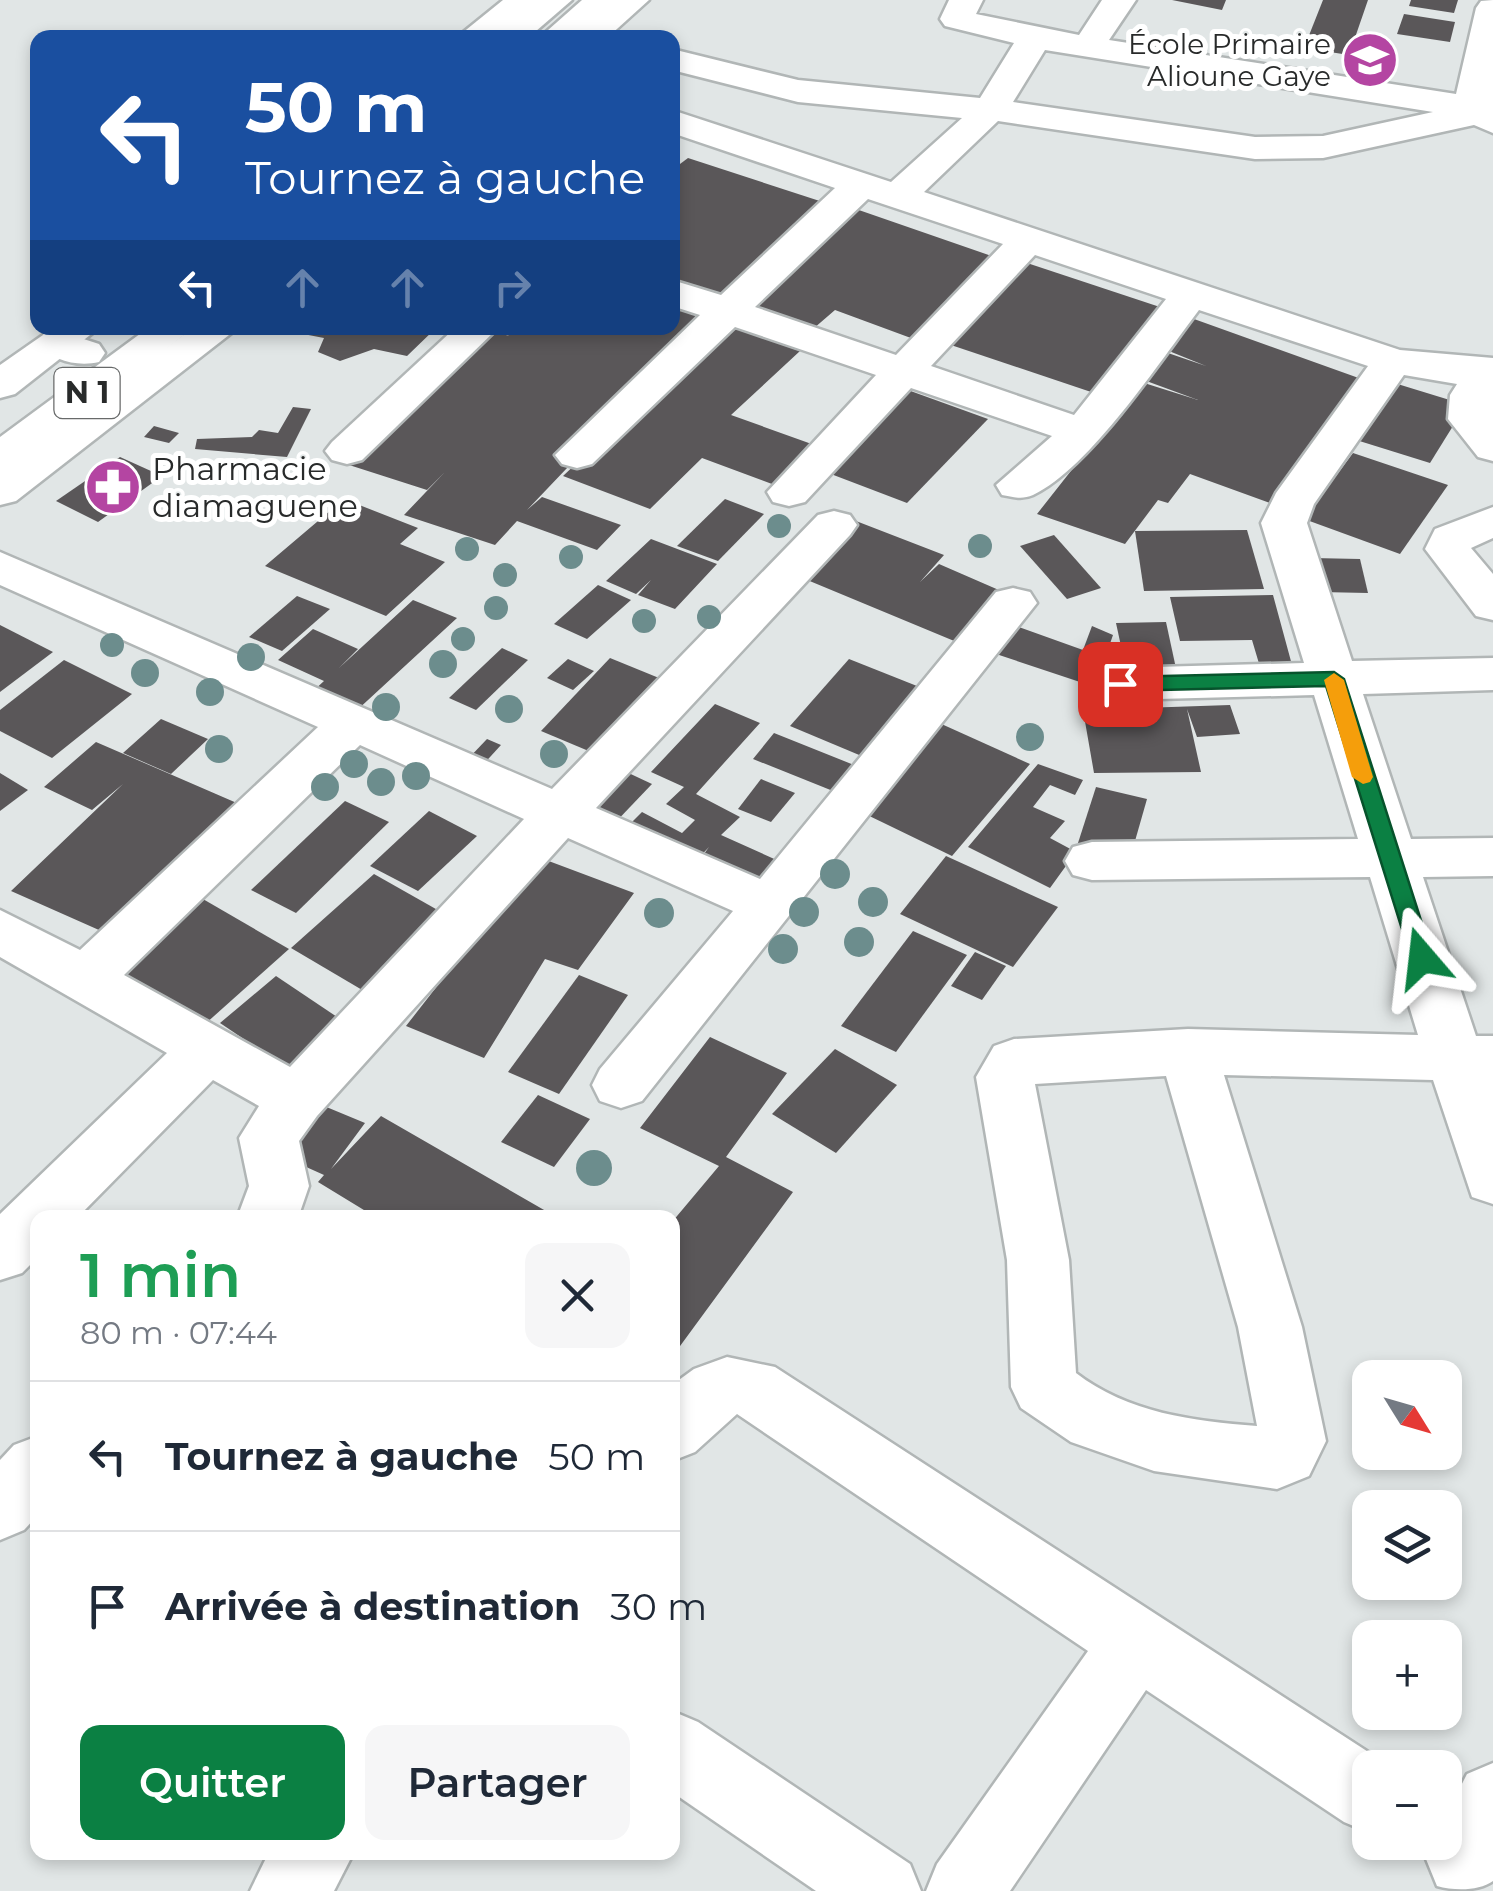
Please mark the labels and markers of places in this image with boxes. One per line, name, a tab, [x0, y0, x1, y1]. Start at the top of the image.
place label: École Primaire Alioune Gaye	[1128, 27, 1331, 93]
school or university icon: École Primaire Alioune Gaye	[1340, 30, 1400, 90]
place label: Pharmacie diamaguene	[152, 449, 358, 525]
pharmacy icon: Pharmacie diamaguene	[83, 457, 143, 517]
pin	[1078, 642, 1163, 727]

